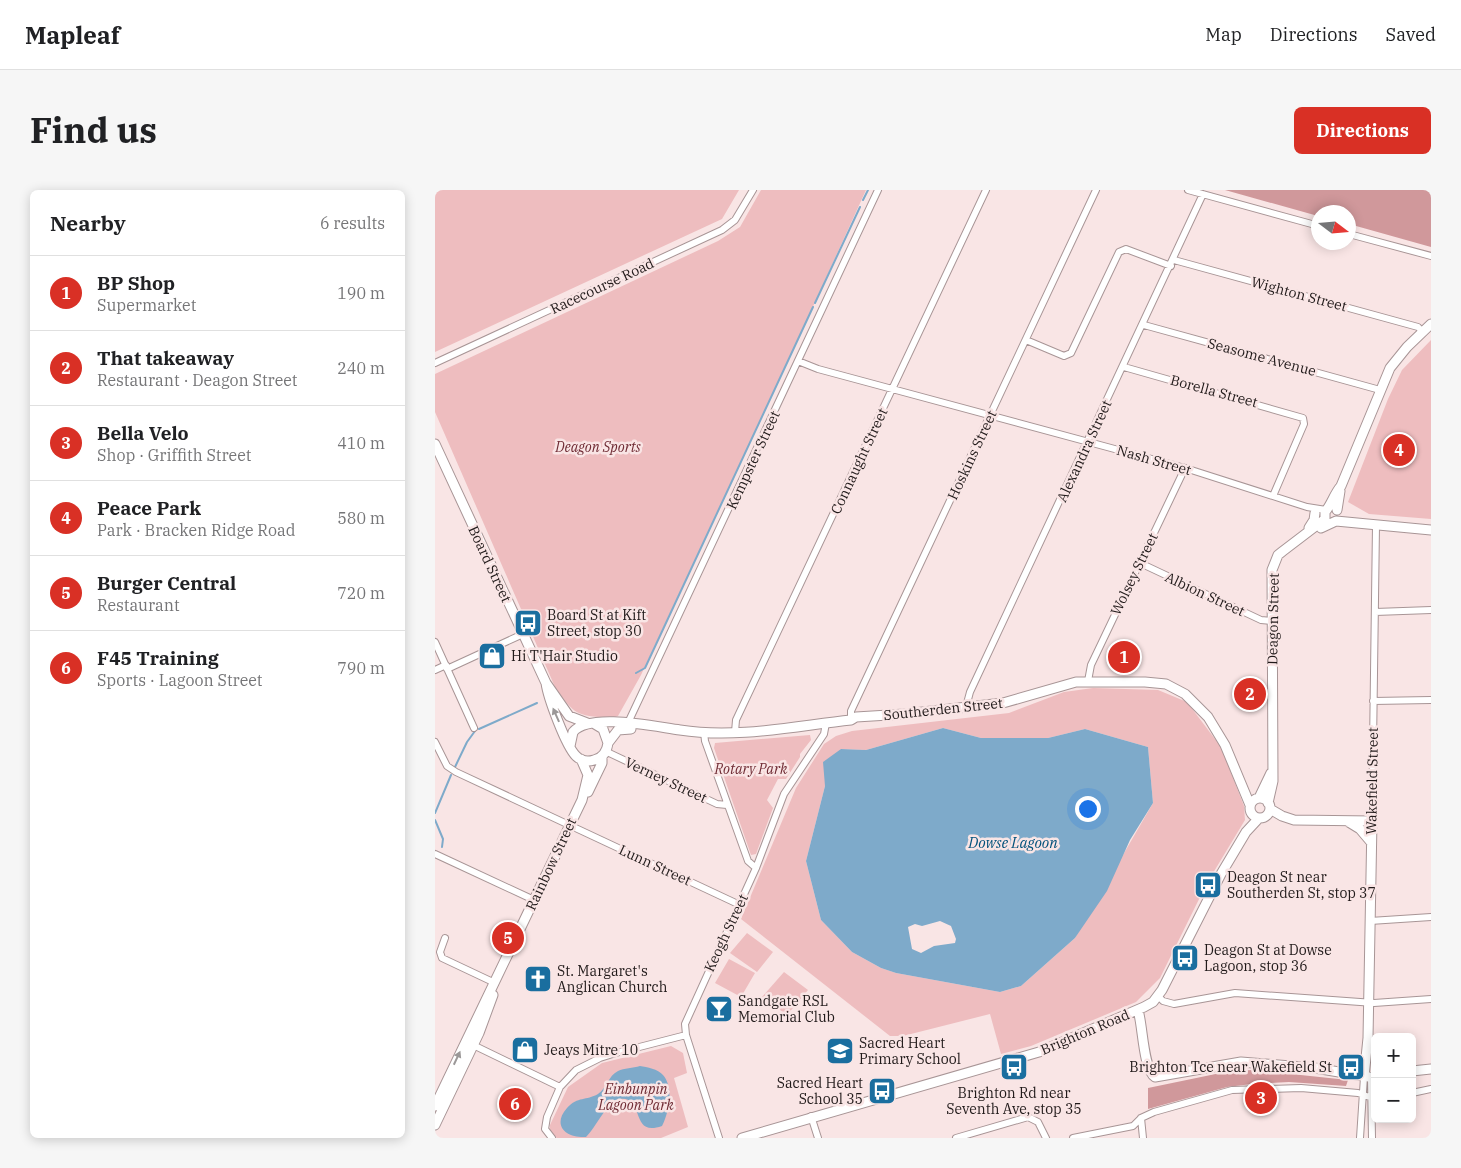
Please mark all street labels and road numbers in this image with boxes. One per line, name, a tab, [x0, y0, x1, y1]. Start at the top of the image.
street label: Racecourse Road	[547, 254, 657, 318]
street label: Wighton Street	[1249, 273, 1349, 315]
street label: Seasome Avenue	[1206, 334, 1318, 380]
street label: Borella Street	[1168, 371, 1260, 411]
street label: Alexandra Street	[1053, 397, 1116, 505]
street label: Connaught Street	[827, 405, 891, 517]
street label: Hoskins Street	[943, 407, 1001, 503]
street label: Kempster Street	[722, 408, 784, 512]
street label: Nash Street	[1115, 441, 1193, 479]
street label: Board Street	[464, 523, 516, 605]
street label: Wolsey Street	[1106, 530, 1162, 618]
street label: Albion Street	[1162, 568, 1248, 620]
street label: Deagon Street	[1263, 573, 1283, 665]
street label: Southerden Street	[883, 694, 1004, 724]
street label: Wakefield Street	[1362, 727, 1382, 835]
street label: Verney Street	[622, 753, 710, 807]
street label: Rainbow Street	[522, 815, 580, 913]
street label: Lunn Street	[616, 841, 694, 890]
street label: Keogh Street	[700, 891, 752, 975]
street label: Brighton Road	[1038, 1005, 1133, 1059]

